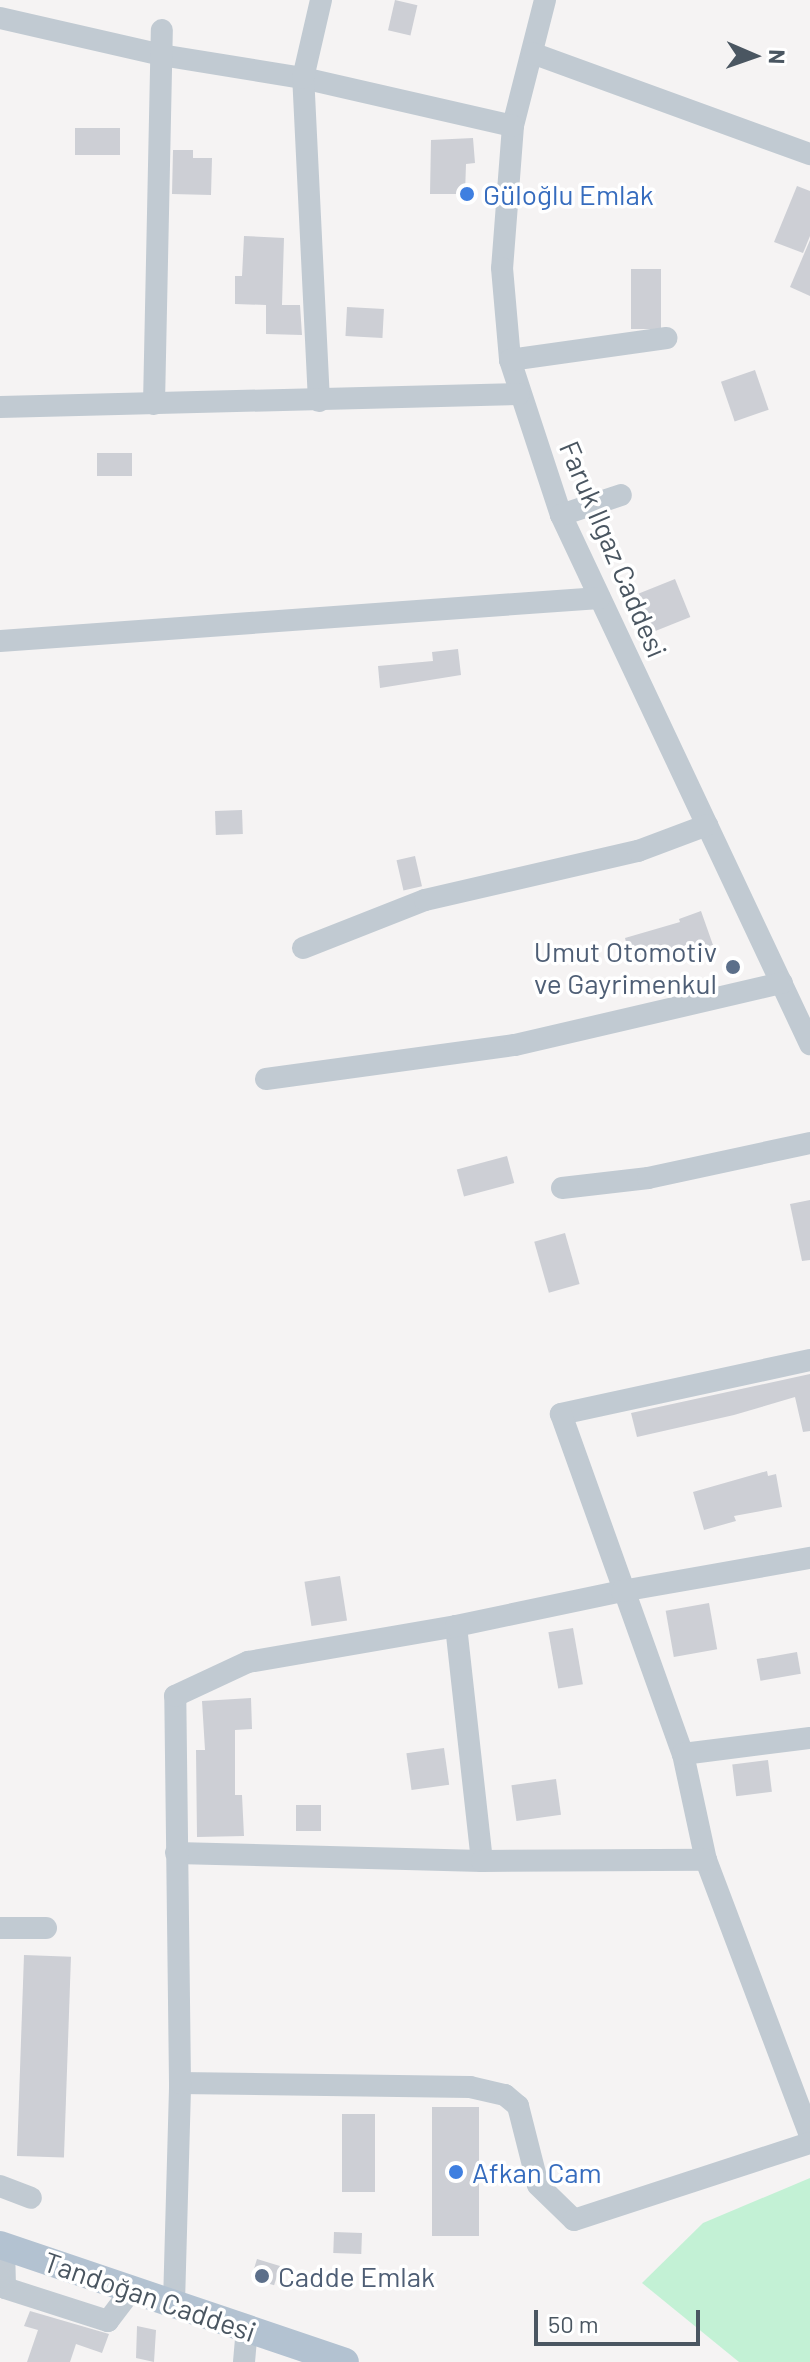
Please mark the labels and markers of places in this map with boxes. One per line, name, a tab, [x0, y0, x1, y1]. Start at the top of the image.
place label: Güloğlu Emlak	[483, 177, 654, 211]
marker: Güloğlu Emlak	[458, 185, 476, 203]
place label: Umut Otomotiv ve Gayrimenkul	[534, 934, 717, 1000]
marker: Umut Otomotiv ve Gayrimenkul	[724, 958, 742, 976]
place label: Afkan Cam	[472, 2155, 602, 2189]
marker: Afkan Cam	[447, 2163, 465, 2181]
place label: Cadde Emlak	[278, 2259, 435, 2293]
marker: Cadde Emlak	[253, 2267, 271, 2285]

